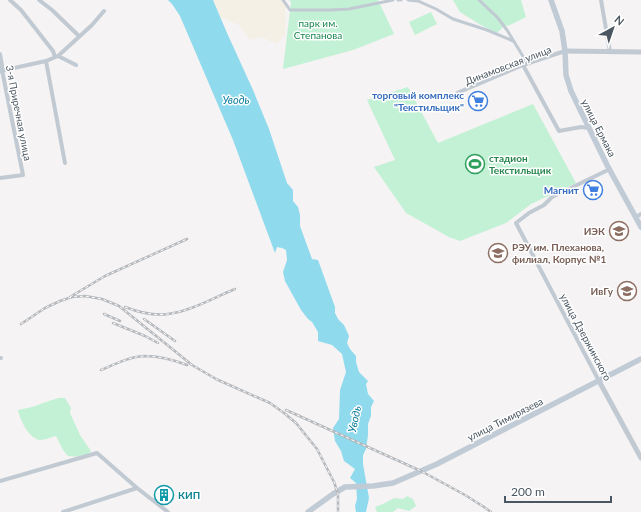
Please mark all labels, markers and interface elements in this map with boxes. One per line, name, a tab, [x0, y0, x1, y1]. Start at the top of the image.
north arrow	[593, 8, 633, 48]
text: N	[612, 12, 627, 28]
park label: парк им. Степанова	[294, 17, 342, 41]
street label: Динамовская улица	[463, 43, 553, 87]
street label: 3-я Приречная улица	[4, 64, 34, 162]
place label: торговый комплекс "Текстильщик"	[372, 89, 464, 113]
supermarket icon: торговый комплекс "Текстильщик"	[467, 90, 489, 112]
water label: Уводь	[222, 93, 250, 106]
street label: улица Ермака	[579, 97, 619, 159]
place label: стадион Текстильщик	[489, 152, 552, 176]
sports icon: стадион Текстильщик	[464, 153, 486, 175]
supermarket icon: Магнит	[582, 179, 604, 201]
place label: Магнит	[544, 184, 580, 196]
school or university icon: ИЭК	[608, 220, 630, 242]
place label: ИЭК	[584, 225, 605, 237]
place label: РЭУ им. Плеханова, филиал, Корпус №1	[512, 241, 607, 265]
school or university icon: РЭУ им. Плеханова, филиал, Корпус №1	[487, 242, 509, 264]
school or university icon: ИвГу	[616, 280, 638, 302]
place label: ИвГу	[591, 285, 614, 297]
street label: улица Дзержинского	[558, 291, 614, 383]
street label: улица Тимирязева	[465, 395, 545, 443]
water label: Уводь	[345, 404, 363, 434]
scale bar	[505, 478, 611, 504]
building icon: КИП	[153, 484, 175, 506]
text: 200 m	[511, 484, 545, 499]
place label: КИП	[178, 489, 200, 501]

